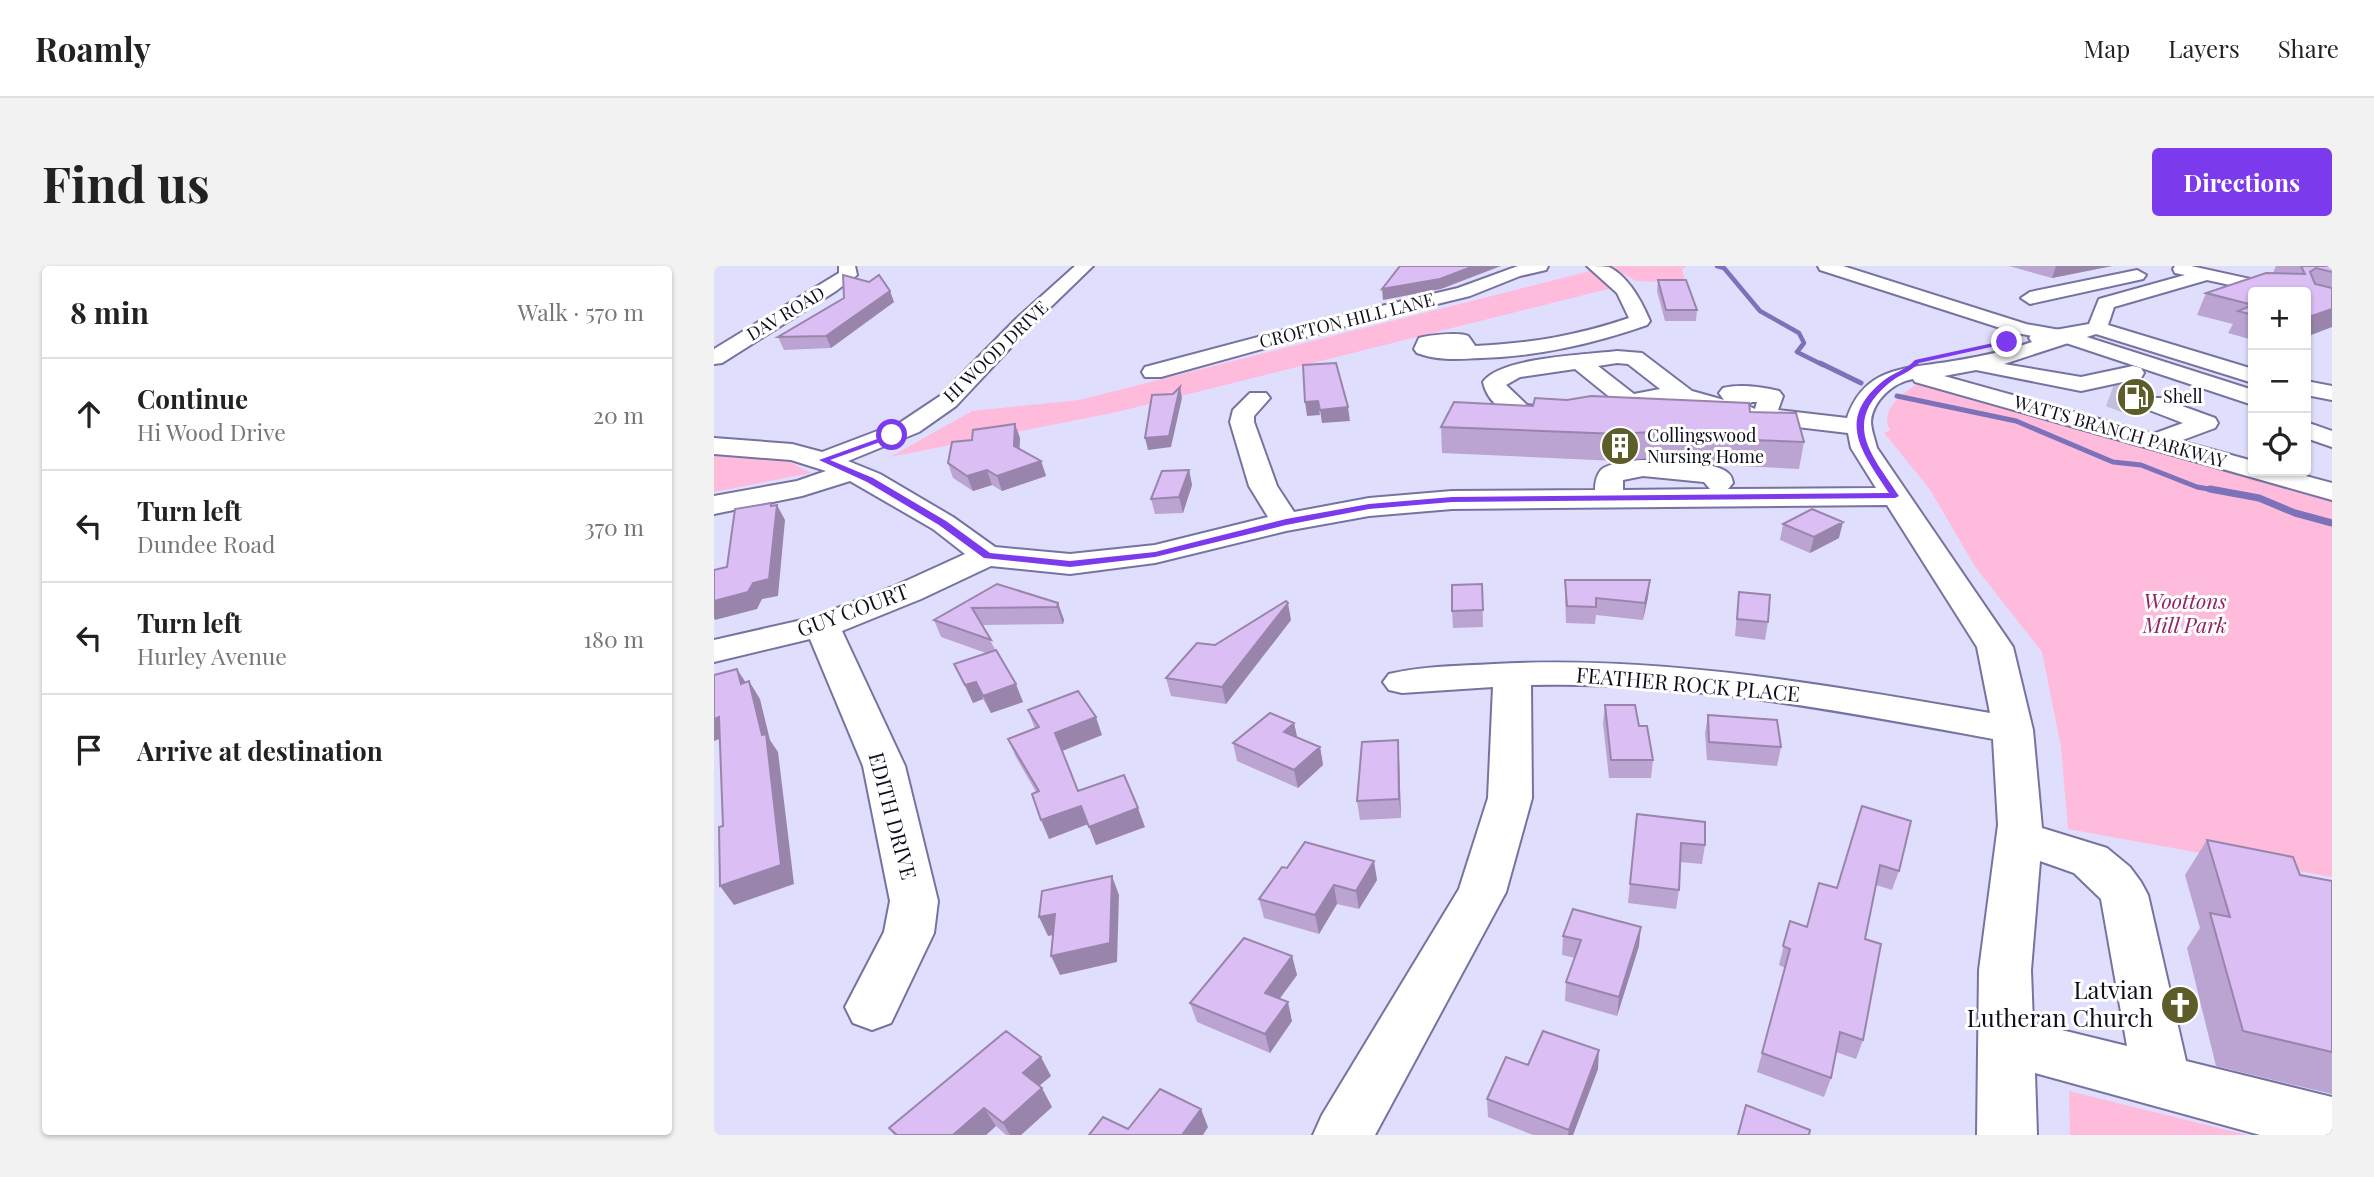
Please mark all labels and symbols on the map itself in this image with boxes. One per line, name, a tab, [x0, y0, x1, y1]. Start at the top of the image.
street label: DAV ROAD	[742, 280, 829, 346]
street label: CROFTON HILL LANE	[1257, 287, 1437, 353]
street label: HI WOOD DRIVE	[938, 295, 1053, 407]
route end	[1991, 326, 2022, 357]
fuel station icon: Shell	[2115, 376, 2157, 418]
place label: Shell	[2163, 384, 2203, 408]
street label: WATTS BRANCH PARKWAY	[2010, 389, 2229, 473]
route start	[876, 419, 907, 450]
place label: Collingswood Nursing Home	[1647, 423, 1764, 468]
building icon: Collingswood Nursing Home	[1599, 425, 1641, 467]
street label: GUY COURT	[793, 576, 912, 642]
park label: Woottons Mill Park	[2142, 586, 2227, 638]
street label: FEATHER ROCK PLACE	[1575, 659, 1801, 707]
street label: EDITH DRIVE	[863, 749, 924, 882]
place label: Latvian Lutheran Church	[1967, 973, 2153, 1033]
church icon: Latvian Lutheran Church	[2159, 984, 2201, 1026]

